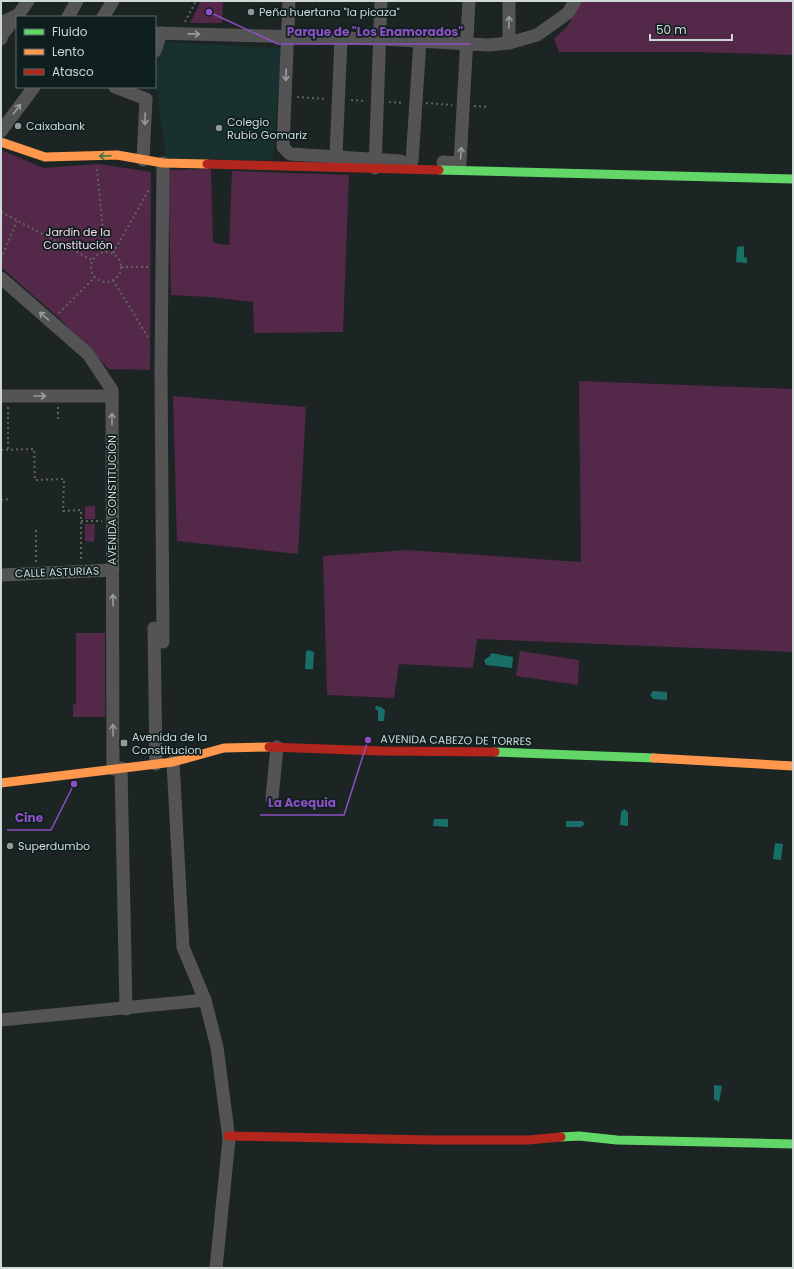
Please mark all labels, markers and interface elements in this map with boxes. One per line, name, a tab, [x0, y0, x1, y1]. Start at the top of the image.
place label: Peña huertana "la picaza"	[259, 4, 400, 20]
marker: Peña huertana "la picaza"	[246, 7, 256, 17]
legend	[16, 16, 156, 88]
one-way arrow	[505, 16, 513, 29]
scale bar	[650, 16, 732, 42]
callout: Parque de "Los Enamorados"	[278, 20, 471, 44]
text: 50 m	[656, 21, 687, 38]
text: Fluido	[52, 23, 88, 40]
text: Parque de "Los Enamorados"	[287, 23, 463, 40]
one-way arrow	[187, 30, 200, 38]
text: Lento	[52, 43, 85, 60]
text: Atasco	[52, 63, 94, 80]
one-way arrow	[282, 68, 290, 81]
one-way arrow	[13, 104, 22, 115]
one-way arrow	[141, 112, 149, 125]
place label: Colegio Rubio Gomariz	[227, 114, 307, 143]
place label: Caixabank	[26, 118, 85, 134]
marker: Caixabank	[13, 121, 23, 131]
marker: Colegio Rubio Gomariz	[214, 123, 224, 133]
one-way arrow	[457, 147, 464, 160]
one-way arrow	[99, 152, 112, 159]
park label: Jardín de la Constitución	[43, 224, 113, 253]
one-way arrow	[39, 312, 50, 321]
one-way arrow	[33, 392, 46, 400]
one-way arrow	[108, 413, 116, 426]
street label: AVENIDA CONSTITUCIÓN	[104, 435, 120, 565]
street label: CALLE ASTURIAS	[14, 563, 100, 581]
one-way arrow	[109, 594, 117, 607]
one-way arrow	[109, 724, 117, 737]
place label: Avenida de la Constitucion	[132, 729, 207, 758]
street label: AVENIDA CABEZO DE TORRES	[380, 731, 532, 749]
marker: Avenida de la Constitucion	[119, 738, 129, 748]
callout: La Acequia	[260, 791, 344, 815]
text: La Acequia	[268, 794, 336, 811]
callout: Cine	[7, 806, 51, 830]
text: Cine	[15, 809, 44, 826]
place label: Superdumbo	[18, 838, 90, 854]
marker: Superdumbo	[5, 841, 15, 851]

